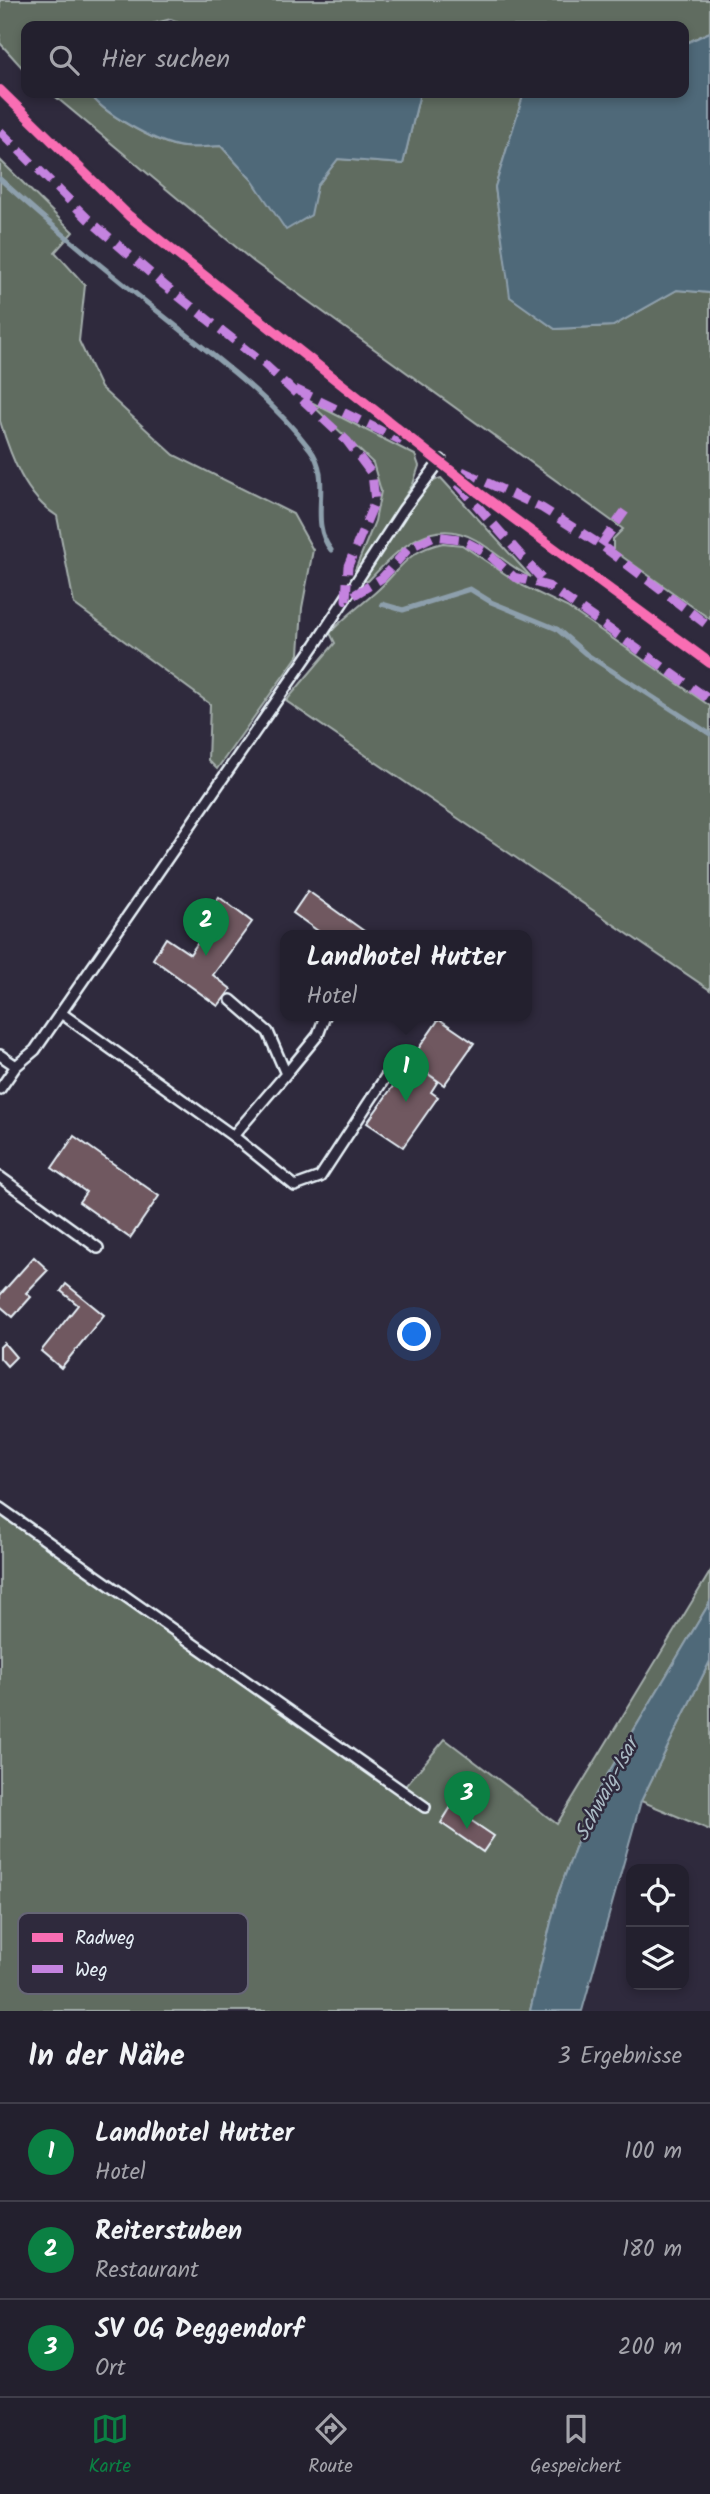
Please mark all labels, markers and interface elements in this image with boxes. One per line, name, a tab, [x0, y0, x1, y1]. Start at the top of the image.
search box	[21, 21, 689, 98]
text: Hier suchen	[101, 39, 230, 81]
icon: search	[45, 41, 83, 79]
pin: 2	[183, 898, 229, 956]
popup	[280, 930, 532, 1021]
text: Landhotel Hutter	[307, 937, 505, 979]
text: Hotel	[307, 979, 357, 1015]
pin: 1	[383, 1044, 429, 1102]
your location	[397, 1317, 431, 1351]
water label: Schwaig-Isar	[566, 1729, 650, 1847]
pin: 3	[444, 1771, 490, 1829]
map controls	[626, 1864, 689, 1990]
button: locate	[626, 1864, 689, 1927]
legend	[18, 1913, 248, 1994]
text: Radweg	[75, 1924, 135, 1954]
button: layers	[626, 1927, 689, 1990]
text: Weg	[75, 1956, 107, 1986]
text: In der Nähe	[28, 2033, 185, 2081]
text: 3 Ergebnisse	[558, 2039, 682, 2075]
text: Landhotel Hutter	[95, 2113, 294, 2155]
text: 1	[48, 2134, 54, 2170]
text: 100 m	[624, 2134, 682, 2170]
text: Hotel	[95, 2155, 146, 2191]
text: Reiterstuben	[95, 2211, 242, 2253]
text: 2	[44, 2232, 58, 2268]
text: 180 m	[622, 2232, 682, 2268]
text: Restaurant	[95, 2253, 199, 2289]
text: SV OG Deggendorf	[95, 2309, 304, 2351]
text: 3	[45, 2330, 57, 2366]
text: 200 m	[618, 2330, 682, 2366]
text: Ort	[95, 2351, 126, 2387]
tab: Karte	[89, 2410, 131, 2482]
tab: Route	[308, 2410, 353, 2482]
tab: Gespeichert	[530, 2410, 621, 2482]

